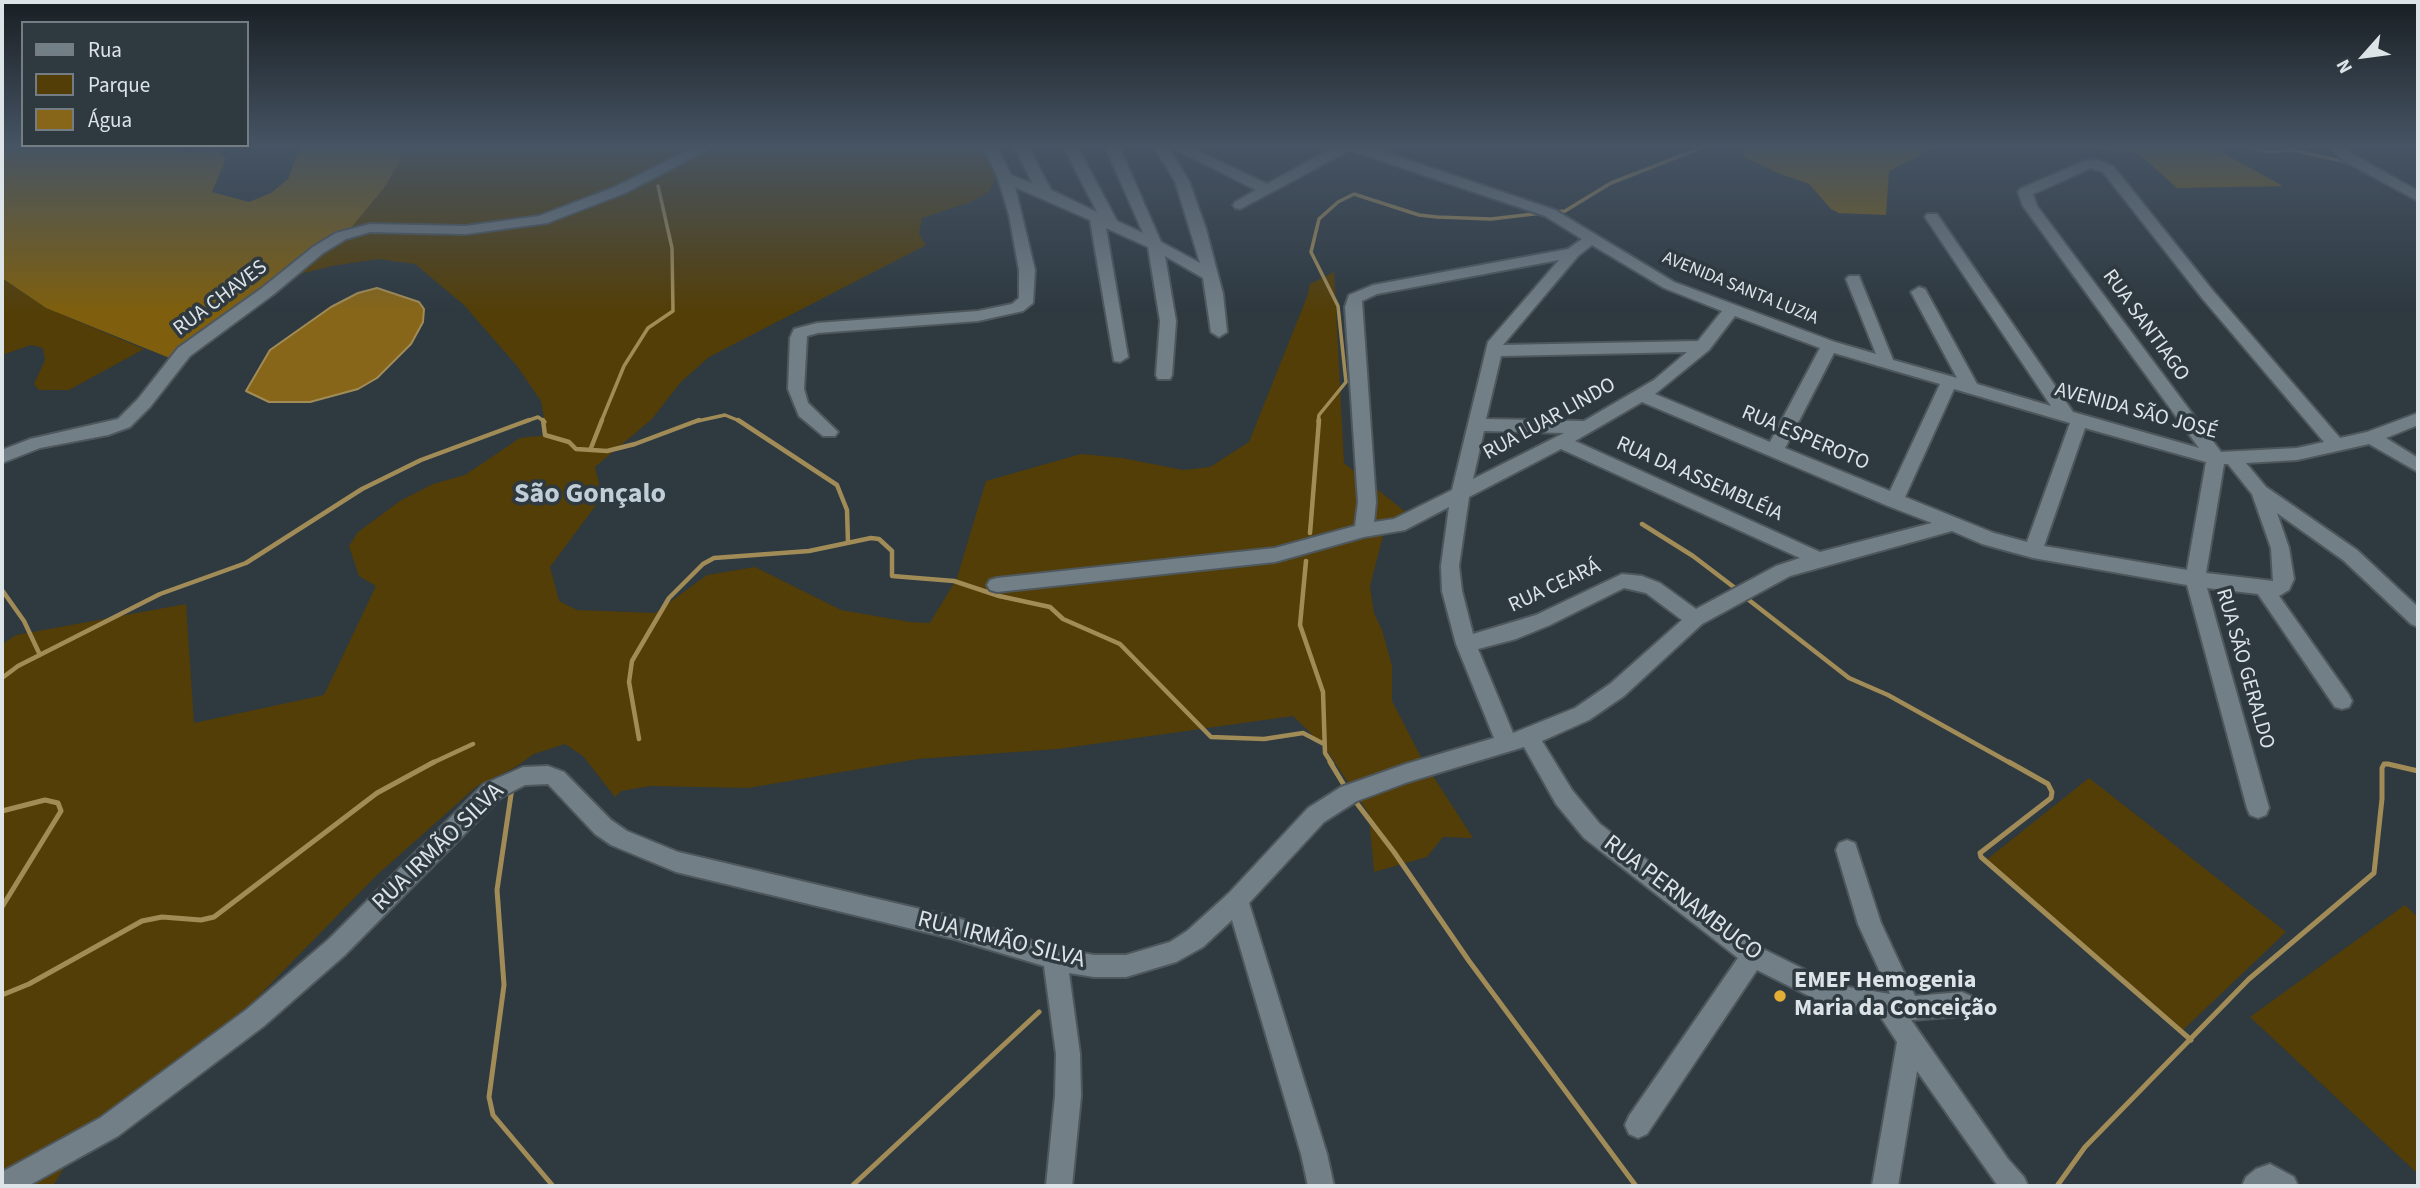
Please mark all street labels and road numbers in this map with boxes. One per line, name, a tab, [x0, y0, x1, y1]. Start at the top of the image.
street label: AVENIDA SANTA LUZIA	[1659, 248, 1821, 330]
street label: RUA CHAVES	[169, 256, 273, 342]
street label: RUA SANTIAGO	[2096, 265, 2194, 387]
street label: RUA LUAR LINDO	[1479, 373, 1621, 467]
street label: AVENIDA SÃO JOSÉ	[2052, 378, 2220, 446]
street label: RUA ESPEROTO	[1737, 401, 1873, 477]
street label: RUA DA ASSEMBLÉIA	[1612, 432, 1786, 528]
street label: RUA CEARÁ	[1505, 555, 1605, 619]
street label: RUA SÃO GERALDO	[2209, 586, 2279, 752]
street label: RUA IRMÃO SILVA	[367, 778, 511, 918]
street label: RUA PERNAMBUCO	[1597, 830, 1767, 968]
street label: RUA IRMÃO SILVA	[914, 906, 1088, 976]

